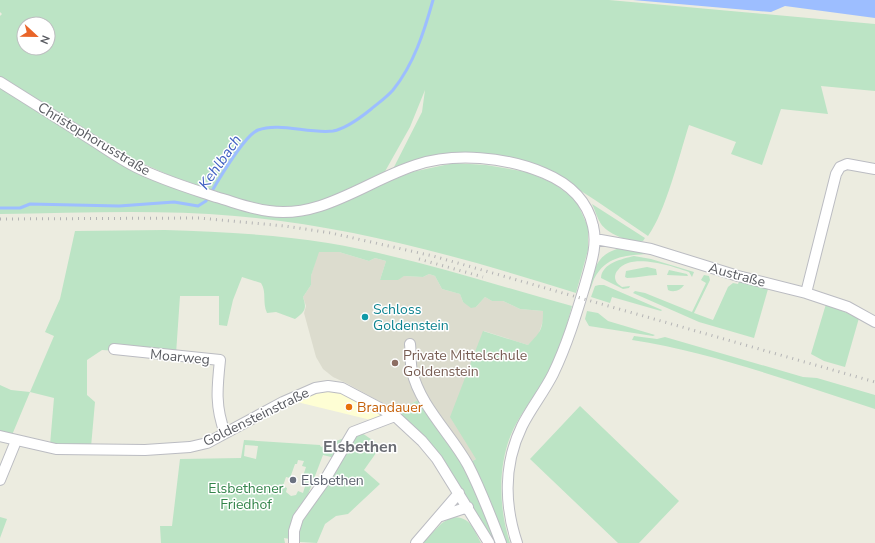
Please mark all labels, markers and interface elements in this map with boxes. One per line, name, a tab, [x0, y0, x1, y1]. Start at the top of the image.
north arrow	[16, 16, 56, 56]
text: N	[36, 33, 53, 46]
street label: Christophorusstraße	[34, 98, 154, 180]
water label: Kehlbach	[194, 131, 246, 193]
street label: Austraße	[707, 258, 767, 292]
place label: Schloss Goldenstein	[373, 300, 449, 335]
marker: Schloss Goldenstein	[360, 312, 370, 322]
street label: Moarweg	[149, 345, 211, 369]
place label: Private Mittelschule Goldenstein	[403, 346, 527, 381]
marker: Private Mittelschule Goldenstein	[390, 358, 400, 368]
street label: Goldensteinstraße	[200, 383, 312, 451]
place label: Brandauer	[357, 398, 423, 417]
marker: Brandauer	[344, 402, 354, 412]
district label: Elsbethen	[323, 436, 397, 458]
place label: Elsbethen	[301, 471, 364, 490]
marker: Elsbethen	[288, 475, 298, 485]
park label: Elsbethener Friedhof	[208, 479, 284, 514]

